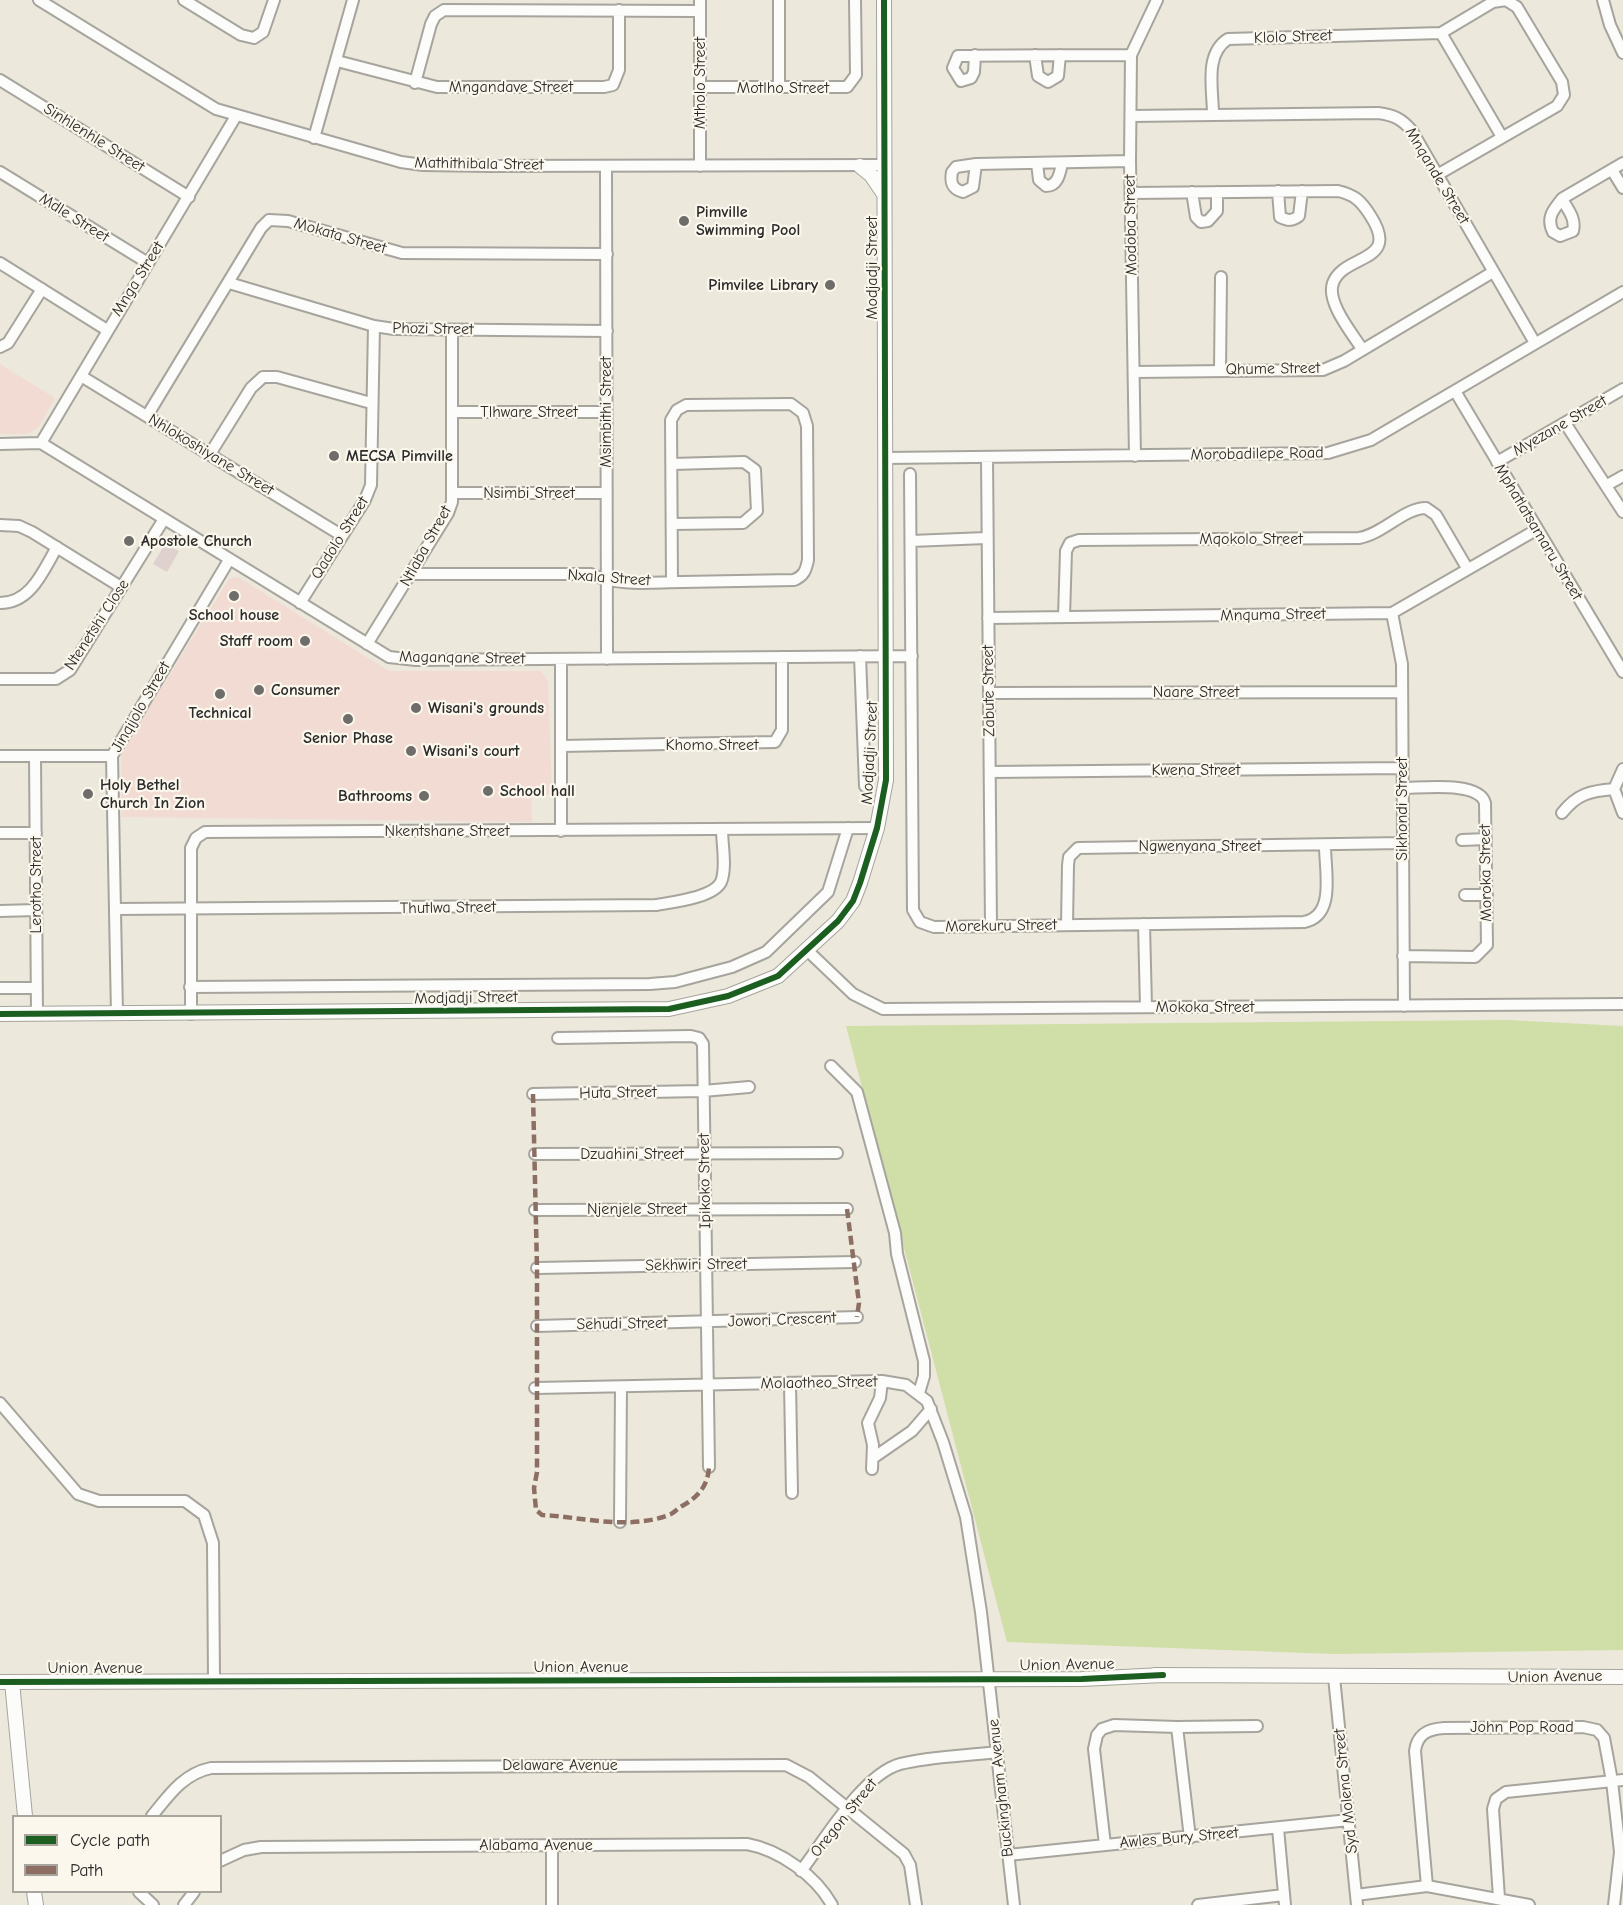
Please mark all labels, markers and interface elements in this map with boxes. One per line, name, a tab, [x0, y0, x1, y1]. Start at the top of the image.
street label: Klolo Street	[1254, 26, 1332, 48]
street label: Mtholo Street	[690, 37, 710, 129]
street label: Mngandave Street	[449, 77, 573, 97]
street label: Motlho Street	[737, 78, 829, 98]
street label: Sinhlenhle Street	[40, 99, 148, 177]
street label: Mnqande Street	[1401, 124, 1473, 228]
street label: Mathithibala Street	[414, 153, 544, 175]
street label: Modoba Street	[1121, 174, 1141, 276]
street label: Mdle Street	[35, 189, 113, 247]
place label: Pimville Swimming Pool	[696, 202, 800, 240]
street label: Mokata Street	[292, 214, 388, 258]
marker: Pimville Swimming Pool	[677, 214, 691, 228]
street label: Modjadji Street	[862, 216, 882, 320]
street label: Mnga Street	[107, 238, 169, 320]
place label: Pimvilee Library	[708, 275, 818, 295]
marker: Pimvilee Library	[823, 278, 837, 292]
street label: Phozi Street	[392, 319, 474, 339]
street label: Msimbithi Street	[596, 356, 616, 468]
street label: Qhume Street	[1225, 359, 1321, 379]
street label: Myezane Street	[1510, 391, 1610, 461]
street label: Tlhware Street	[480, 402, 578, 422]
street label: Nhlokoshiyane Street	[145, 410, 277, 500]
street label: Morobadilepe Road	[1190, 443, 1324, 465]
place label: MECSA Pimville	[346, 446, 453, 466]
marker: MECSA Pimville	[327, 449, 341, 463]
street label: Mphatlatsamaru Street	[1490, 460, 1586, 604]
street label: Nsimbi Street	[483, 483, 575, 503]
street label: Qadolo Street	[307, 493, 373, 583]
street label: Ntlaba Street	[396, 502, 456, 590]
street label: Mqokolo Street	[1199, 529, 1303, 549]
place label: Apostole Church	[141, 531, 252, 551]
marker: Apostole Church	[122, 534, 136, 548]
street label: Nxala Street	[567, 566, 651, 590]
street label: Ntenetshi Close	[60, 576, 134, 674]
marker: School house	[227, 589, 241, 603]
street label: Mnquma Street	[1220, 604, 1326, 626]
place label: School house	[189, 605, 279, 625]
place label: Staff room	[220, 631, 293, 651]
marker: Staff room	[298, 634, 312, 648]
street label: Zabute Street	[979, 645, 999, 737]
street label: Maganqane Street	[399, 647, 525, 669]
street label: Jinqijolo Street	[107, 658, 175, 756]
place label: Consumer	[271, 680, 340, 700]
street label: Naare Street	[1153, 682, 1239, 702]
marker: Consumer	[252, 683, 266, 697]
marker: Technical	[213, 687, 227, 701]
place label: Wisani's grounds	[428, 698, 544, 718]
marker: Wisani's grounds	[409, 701, 423, 715]
street label: Modjadji Street	[858, 701, 882, 805]
place label: Technical	[189, 703, 251, 723]
marker: Senior Phase	[341, 712, 355, 726]
place label: Senior Phase	[303, 728, 393, 748]
street label: Khomo Street	[665, 735, 759, 755]
place label: Wisani's court	[423, 741, 520, 761]
marker: Wisani's court	[404, 744, 418, 758]
street label: Sikhondi Street	[1392, 757, 1412, 861]
street label: Kwena Street	[1152, 760, 1240, 780]
place label: Holy Bethel Church In Zion	[100, 775, 205, 813]
place label: School hall	[500, 781, 575, 801]
marker: School hall	[481, 784, 495, 798]
place label: Bathrooms	[338, 786, 412, 806]
marker: Holy Bethel Church In Zion	[81, 787, 95, 801]
marker: Bathrooms	[417, 789, 431, 803]
street label: Nkentshane Street	[384, 821, 510, 841]
street label: Moroka Street	[1476, 824, 1496, 922]
street label: Lerotho Street	[26, 836, 46, 934]
street label: Ngwenyana Street	[1139, 836, 1261, 856]
street label: Thutlwa Street	[400, 898, 496, 918]
street label: Morekuru Street	[945, 915, 1057, 937]
street label: Modjadji Street	[414, 987, 518, 1009]
street label: Mokoka Street	[1156, 997, 1254, 1017]
street label: Huta Street	[579, 1083, 657, 1103]
street label: Ipikoko Street	[695, 1133, 715, 1229]
street label: Dzuahini Street	[580, 1144, 684, 1164]
street label: Njenjele Street	[587, 1199, 687, 1219]
street label: Sekhwiri Street	[645, 1255, 747, 1275]
street label: Jowori Crescent	[728, 1309, 836, 1331]
street label: Sehudi Street	[576, 1314, 668, 1334]
street label: Molaotheo Street	[760, 1372, 878, 1394]
street label: Union Avenue	[1019, 1655, 1115, 1675]
street label: Union Avenue	[534, 1657, 628, 1677]
street label: Union Avenue	[48, 1658, 142, 1678]
street label: Union Avenue	[1507, 1667, 1603, 1687]
street label: John Pop Road	[1470, 1717, 1574, 1737]
street label: Buckingham Avenue	[984, 1718, 1018, 1858]
street label: Syd Molena Street	[1330, 1728, 1362, 1854]
street label: Delaware Avenue	[502, 1755, 618, 1775]
street label: Oregon Street	[806, 1775, 882, 1861]
legend	[12, 1815, 222, 1893]
street label: Awles Bury Street	[1119, 1823, 1239, 1853]
text: Cycle path	[70, 1830, 150, 1851]
street label: Alabama Avenue	[479, 1835, 593, 1855]
text: Path	[70, 1860, 103, 1881]

